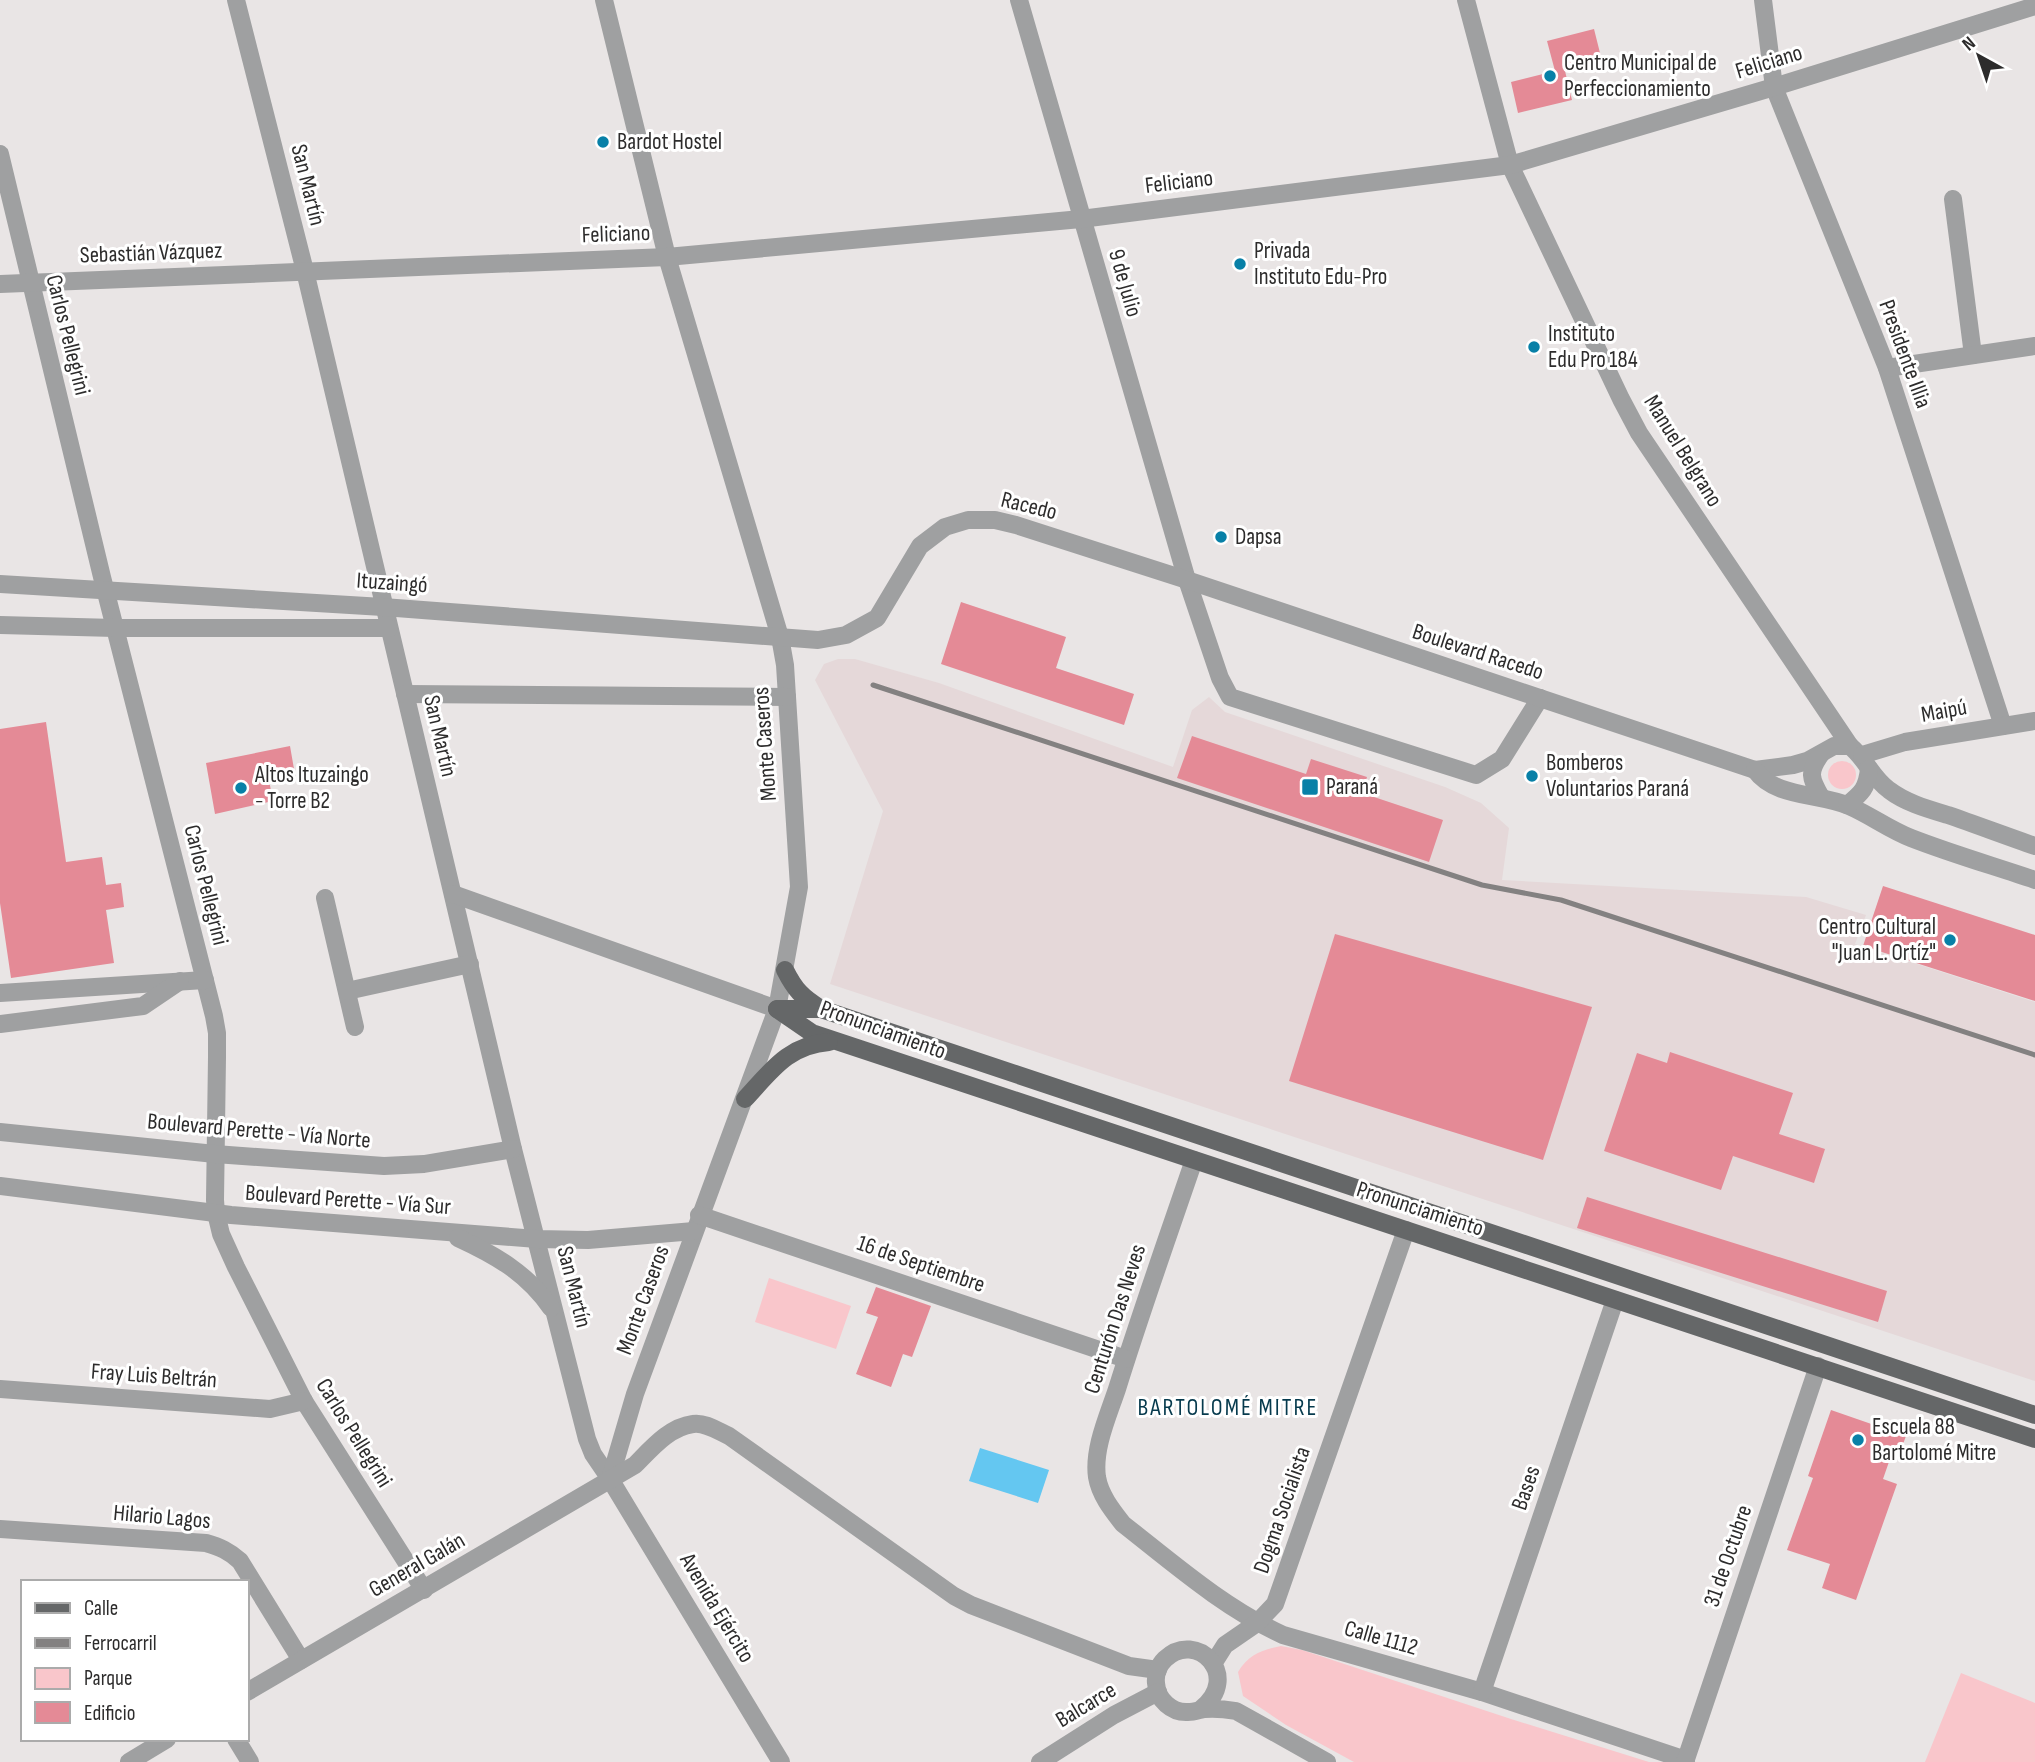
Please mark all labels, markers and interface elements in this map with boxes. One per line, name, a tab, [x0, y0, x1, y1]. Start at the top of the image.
north arrow	[1944, 21, 2014, 91]
text: N	[1958, 32, 1980, 56]
street label: Feliciano	[1732, 39, 1806, 85]
place label: Centro Municipal de Perfeccionamiento	[1564, 49, 1717, 103]
marker: Centro Municipal de Perfeccionamiento	[1542, 68, 1558, 84]
place label: Bardot Hostel	[617, 128, 722, 156]
marker: Bardot Hostel	[595, 134, 611, 150]
street label: San Martín	[284, 141, 332, 229]
street label: Feliciano	[1143, 164, 1215, 200]
street label: Feliciano	[581, 219, 651, 249]
street label: Sebastián Vázquez	[79, 237, 223, 269]
place label: Privada Instituto Edu-Pro	[1254, 237, 1387, 291]
street label: 9 de Julio	[1102, 246, 1148, 320]
marker: Privada Instituto Edu-Pro	[1232, 256, 1248, 272]
street label: Carlos Pellegrini	[40, 272, 96, 398]
street label: Presidente Illia	[1872, 296, 1938, 412]
place label: Instituto Edu Pro 184	[1548, 320, 1638, 374]
marker: Instituto Edu Pro 184	[1526, 339, 1542, 355]
street label: Manuel Belgrano	[1638, 390, 1728, 512]
street label: Racedo	[998, 486, 1060, 526]
place label: Dapsa	[1235, 523, 1282, 551]
marker: Dapsa	[1213, 529, 1229, 545]
street label: Ituzaingó	[356, 567, 428, 599]
street label: Boulevard Racedo	[1409, 618, 1547, 686]
street label: Monte Caseros	[747, 686, 783, 802]
street label: San Martín	[417, 693, 463, 779]
street label: Maipú	[1919, 693, 1969, 729]
place label: Bomberos Voluntarios Paraná	[1546, 749, 1689, 803]
place label: Altos Ituzaingo - Torre B2	[254, 761, 369, 815]
marker: Bomberos Voluntarios Paraná	[1524, 768, 1540, 784]
place label: Paraná	[1326, 773, 1378, 801]
marker: Paraná	[1300, 777, 1320, 797]
marker: Altos Ituzaingo - Torre B2	[233, 780, 249, 796]
street label: Carlos Pellegrini	[178, 822, 234, 948]
place label: Centro Cultural "Juan L. Ortíz"	[1818, 913, 1936, 967]
marker: Centro Cultural "Juan L. Ortíz"	[1942, 932, 1958, 948]
street label: Pronunciamiento	[816, 994, 950, 1066]
street label: Boulevard Perette - Vía Norte	[146, 1107, 372, 1155]
street label: Pronunciamiento	[1353, 1175, 1487, 1243]
street label: Boulevard Perette - Vía Sur	[244, 1179, 452, 1221]
street label: 16 de Septiembre	[853, 1229, 989, 1299]
street label: Centurón Das Neves	[1078, 1241, 1152, 1397]
street label: Monte Caseros	[610, 1242, 676, 1358]
street label: San Martín	[550, 1243, 598, 1331]
street label: Fray Luis Beltrán	[90, 1358, 218, 1394]
street label: Carlos Pellegrini	[310, 1373, 398, 1493]
district label: BARTOLOMÉ MITRE	[1138, 1393, 1318, 1422]
place label: Escuela 88 Bartolomé Mitre	[1872, 1413, 1996, 1467]
marker: Escuela 88 Bartolomé Mitre	[1850, 1432, 1866, 1448]
street label: Dogma Socialista	[1247, 1443, 1317, 1577]
street label: Bases	[1505, 1462, 1547, 1514]
street label: Hilario Lagos	[112, 1499, 212, 1535]
street label: 31 de Octubre	[1698, 1501, 1758, 1611]
street label: General Galán	[364, 1526, 470, 1604]
street label: Avenida Ejército	[673, 1547, 761, 1668]
legend	[21, 1580, 248, 1741]
text: Calle	[84, 1596, 118, 1621]
street label: Calle 1112	[1341, 1614, 1421, 1662]
text: Ferrocarril	[84, 1631, 157, 1656]
text: Parque	[84, 1666, 132, 1691]
street label: Balcarce	[1051, 1676, 1121, 1734]
text: Edificio	[84, 1701, 135, 1726]

